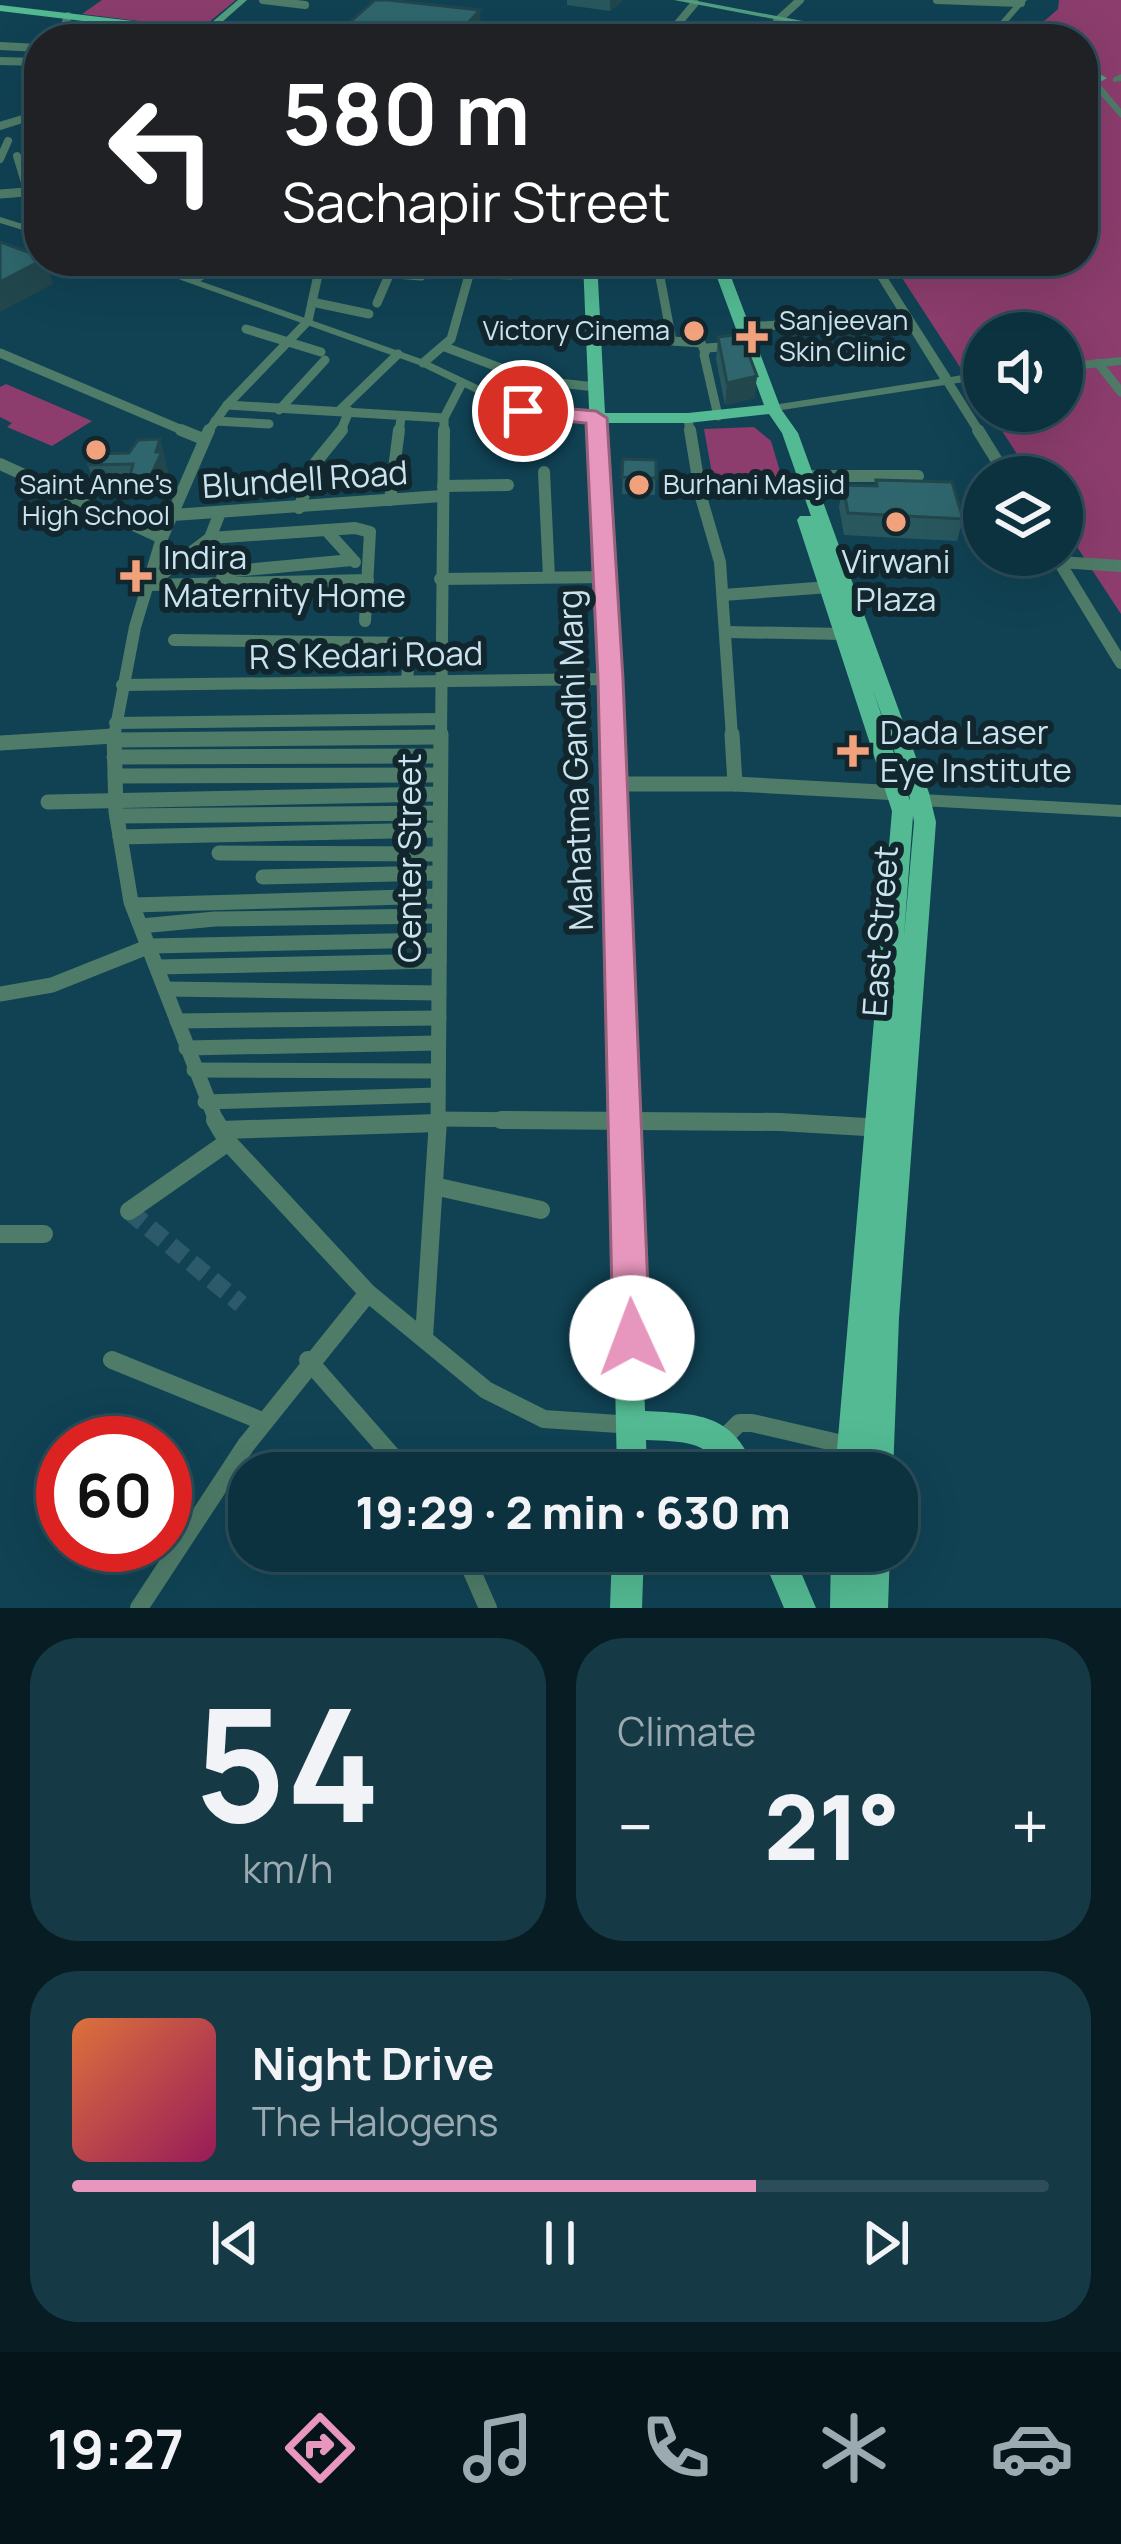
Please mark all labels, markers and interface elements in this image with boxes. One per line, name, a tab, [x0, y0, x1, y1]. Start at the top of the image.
text: 580 m	[282, 55, 530, 170]
icon: left	[84, 72, 240, 228]
text: Sachapir Street	[282, 164, 671, 238]
place label: Sanjeevan Skin Clinic	[779, 301, 908, 369]
place label: Victory Cinema	[483, 311, 670, 348]
map controls	[963, 312, 1083, 576]
button: sound	[963, 312, 1083, 432]
marker: Victory Cinema	[681, 318, 707, 344]
marker: Sanjeevan Skin Clinic	[736, 321, 768, 353]
pin	[472, 360, 574, 462]
icon: arrive	[490, 378, 556, 444]
marker: Saint Anne's High School	[83, 437, 109, 463]
street label: Blundell Road	[201, 449, 409, 508]
button: layers	[963, 456, 1083, 576]
place label: Saint Anne's High School	[20, 465, 172, 533]
place label: Burhani Masjid	[663, 465, 845, 502]
marker: Burhani Masjid	[626, 472, 652, 498]
marker: Virwani Plaza	[883, 509, 909, 535]
place label: Indira Maternity Home	[163, 534, 406, 617]
place label: Virwani Plaza	[842, 538, 950, 621]
marker: Indira Maternity Home	[120, 560, 152, 592]
street label: Mahatma Gandhi Marg	[546, 589, 603, 931]
street label: R S Kedari Road	[249, 630, 483, 679]
place label: Dada Laser Eye Institute	[880, 709, 1072, 792]
marker: Dada Laser Eye Institute	[837, 735, 869, 767]
street label: Center Street	[386, 753, 431, 963]
street label: East Street	[851, 844, 908, 1018]
position arrow	[569, 1275, 695, 1401]
speed limit sign: 60	[36, 1416, 192, 1572]
text: 19:29 · 2 min · 630 m	[355, 1481, 791, 1543]
text: 54	[195, 1656, 381, 1869]
text: Climate	[618, 1704, 756, 1758]
text: 21°	[764, 1764, 900, 1887]
text: −	[618, 1781, 653, 1871]
text: +	[1011, 1781, 1049, 1871]
text: km/h	[242, 1841, 333, 1895]
text: Night Drive	[252, 2032, 494, 2094]
text: The Halogens	[252, 2094, 499, 2148]
icon: previous	[202, 2210, 268, 2276]
icon: pause	[527, 2210, 593, 2276]
icon: next	[853, 2210, 919, 2276]
icon: directions	[278, 2406, 362, 2490]
icon: music	[456, 2406, 540, 2490]
icon: phone	[634, 2406, 718, 2490]
icon: climate	[812, 2406, 896, 2490]
icon: car	[990, 2406, 1074, 2490]
text: 19:27	[47, 2411, 184, 2485]

